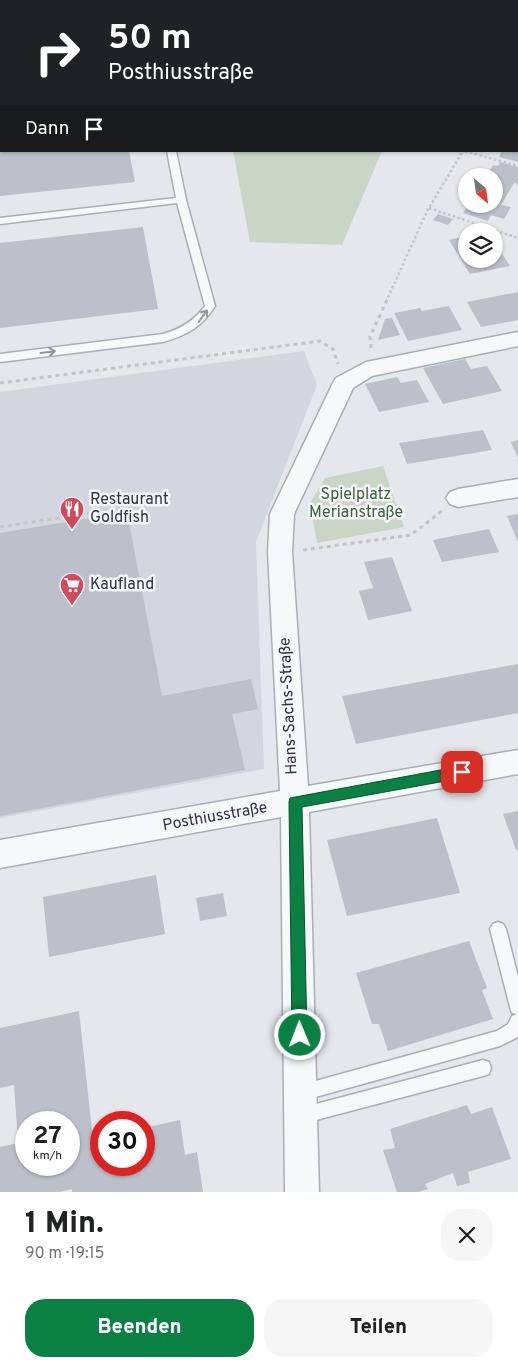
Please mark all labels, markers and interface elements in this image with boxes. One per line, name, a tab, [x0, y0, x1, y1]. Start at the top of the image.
text: 50 m	[108, 17, 192, 61]
icon: right	[25, 20, 90, 85]
text: Posthiusstraße	[108, 60, 254, 87]
icon: arrive	[80, 115, 108, 143]
text: Dann	[25, 117, 70, 141]
north arrow	[458, 168, 502, 212]
map controls	[458, 168, 503, 268]
button: layers	[458, 223, 503, 268]
one-way arrow	[198, 309, 208, 323]
one-way arrow	[40, 347, 56, 357]
park label: Spielplatz Merianstraße	[309, 485, 403, 523]
place label: Restaurant Goldfish	[90, 490, 169, 528]
restaurant icon: Restaurant Goldfish	[59, 496, 85, 530]
supermarket icon: Kaufland	[59, 572, 85, 606]
place label: Kaufland	[90, 575, 154, 595]
street label: Hans-Sachs-Straße	[275, 637, 303, 775]
pin	[441, 751, 483, 793]
icon: arrive	[448, 758, 476, 786]
street label: Posthiusstraße	[161, 798, 269, 836]
position arrow	[273, 1008, 325, 1060]
speed limit sign: 30	[90, 1111, 155, 1176]
text: 27	[33, 1121, 62, 1153]
text: km/h	[33, 1148, 62, 1164]
text: 1 Min.	[25, 1206, 104, 1243]
button: close	[441, 1209, 493, 1261]
text: 90 m · 19:15	[25, 1244, 105, 1264]
button: Beenden	[25, 1299, 254, 1357]
button: Teilen	[264, 1299, 493, 1357]

